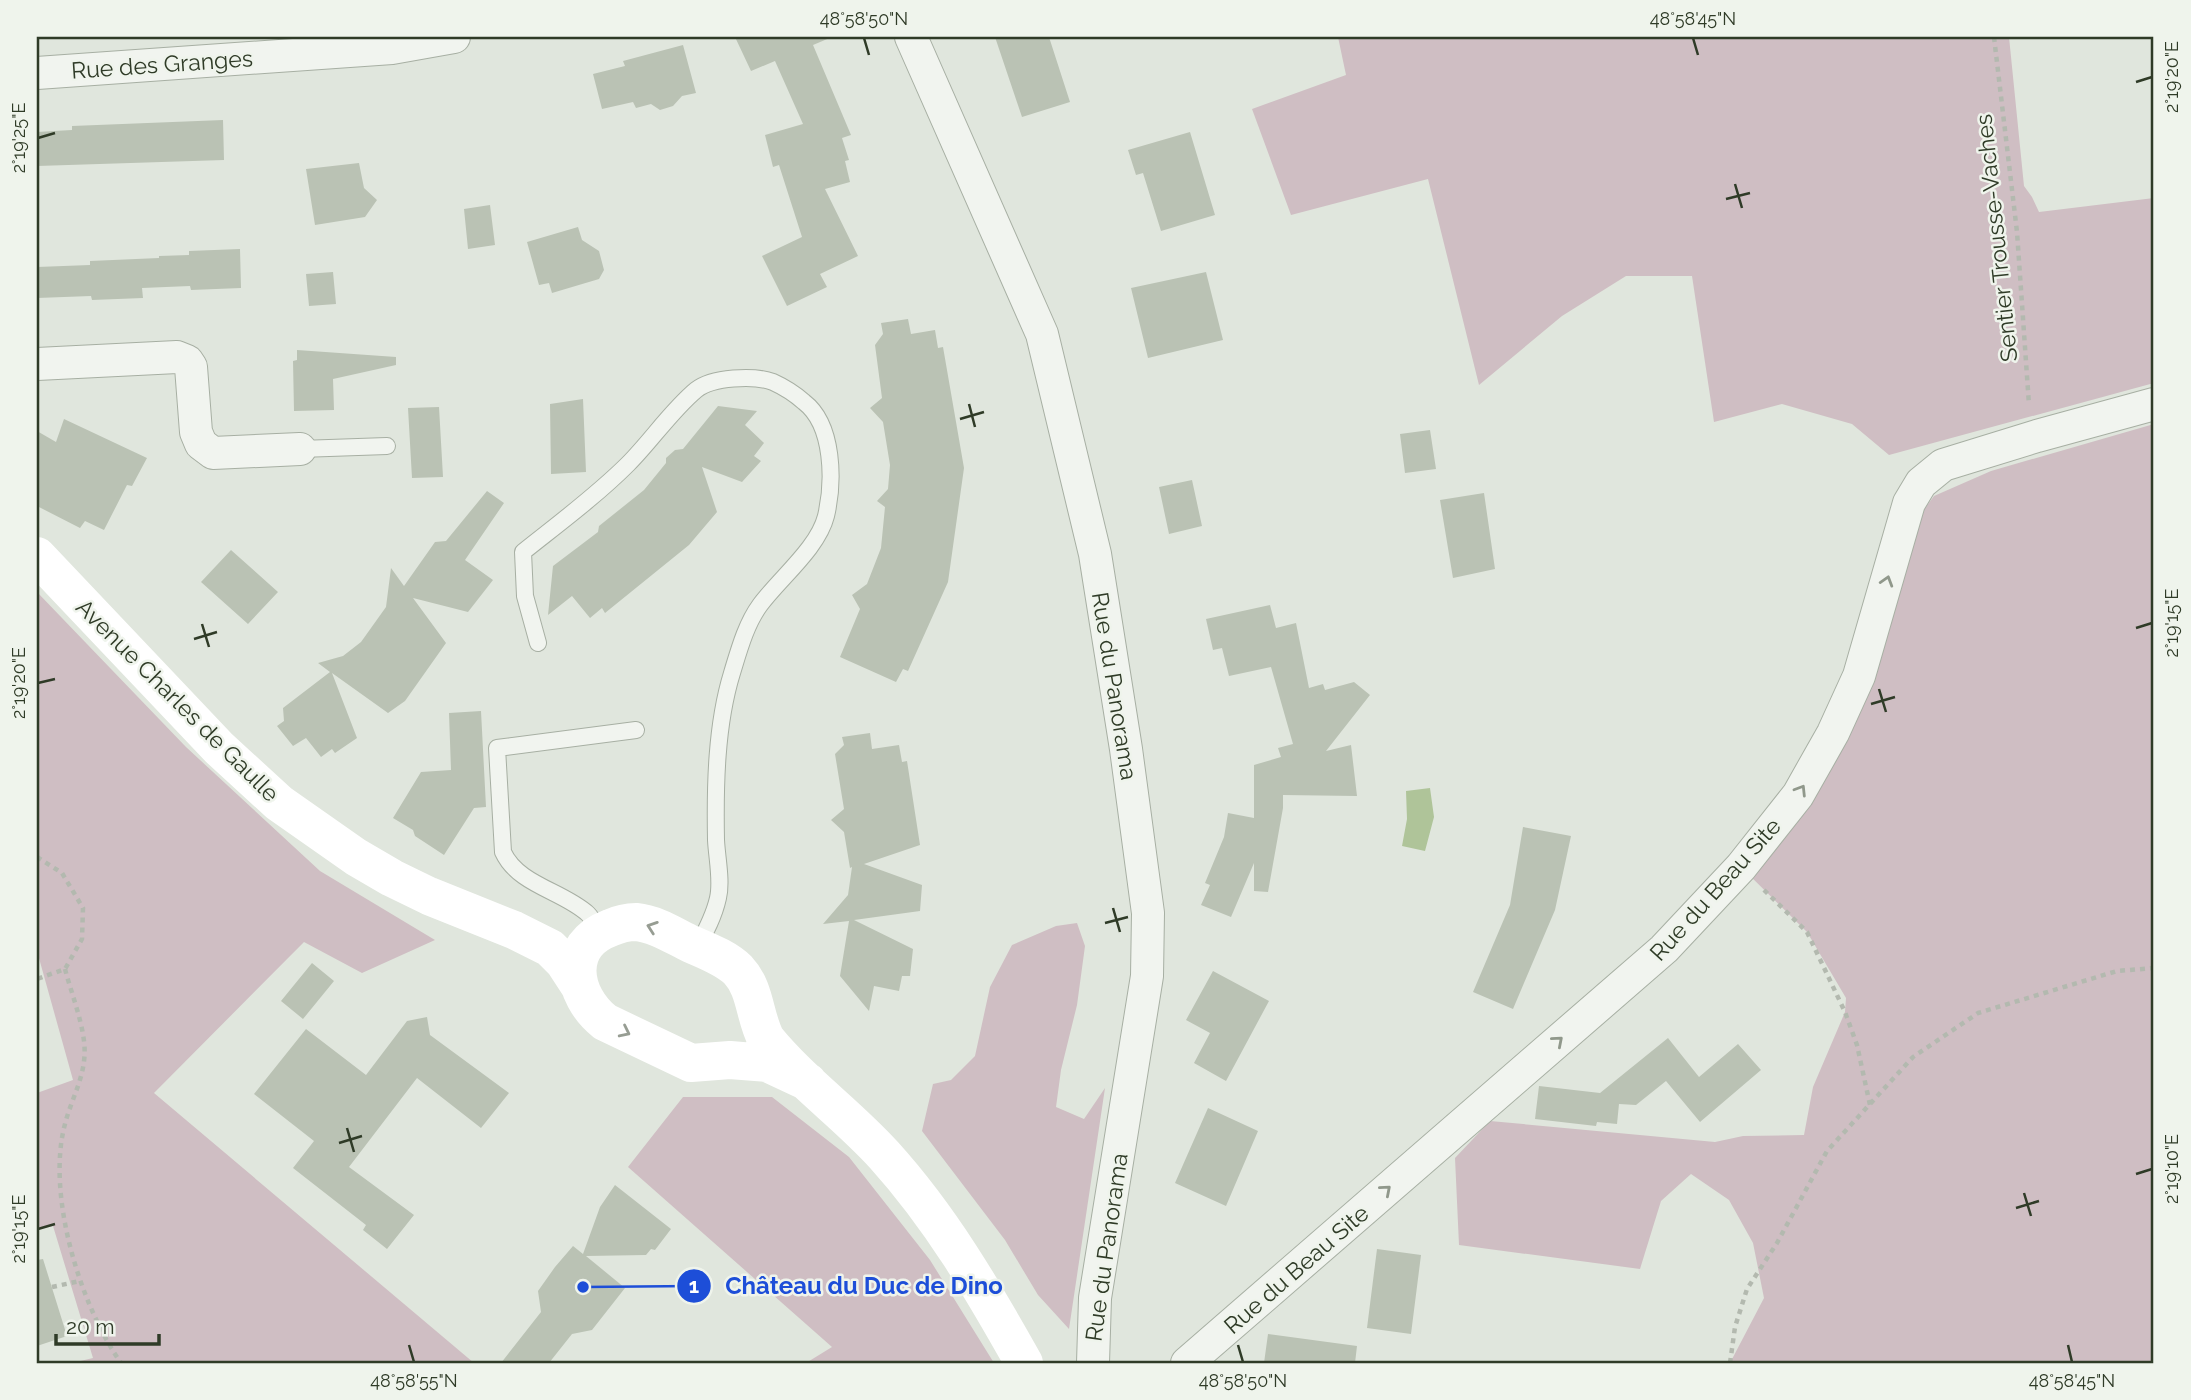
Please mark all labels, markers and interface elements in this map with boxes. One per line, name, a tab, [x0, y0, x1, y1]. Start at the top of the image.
text: 48°58'50"N	[820, 8, 908, 29]
text: 48°58'45"N	[1650, 8, 1736, 29]
text: 2°19'20"E	[2161, 41, 2182, 113]
street label: Rue des Granges	[70, 44, 254, 84]
text: 2°19'25"E	[8, 103, 29, 173]
street label: Sentier Trousse-Vaches	[1970, 113, 2022, 363]
one-way arrow	[1879, 575, 1894, 587]
text: 2°19'15"E	[2161, 588, 2182, 658]
street label: Rue du Panorama	[1087, 590, 1143, 782]
street label: Avenue Charles de Gaulle	[71, 593, 285, 807]
text: 2°19'20"E	[8, 647, 29, 719]
one-way arrow	[1792, 785, 1805, 798]
street label: Rue du Beau Site	[1644, 812, 1786, 966]
one-way arrow	[647, 921, 659, 935]
one-way arrow	[618, 1023, 630, 1037]
one-way arrow	[1550, 1037, 1563, 1049]
text: 2°19'10"E	[2161, 1134, 2182, 1204]
street label: Rue du Panorama	[1079, 1151, 1133, 1343]
one-way arrow	[1378, 1186, 1391, 1198]
text: 2°19'15"E	[8, 1194, 29, 1264]
street label: Rue du Beau Site	[1218, 1199, 1374, 1339]
callout: Château du Duc de Dino	[676, 1263, 1017, 1308]
text: Château du Duc de Dino	[725, 1271, 1003, 1300]
text: 1	[689, 1273, 699, 1298]
scale bar	[56, 1302, 159, 1346]
text: 20 m	[66, 1314, 114, 1339]
text: 48°58'55"N	[370, 1370, 458, 1391]
text: 48°58'50"N	[1199, 1370, 1287, 1391]
text: 48°58'45"N	[2029, 1370, 2115, 1391]

